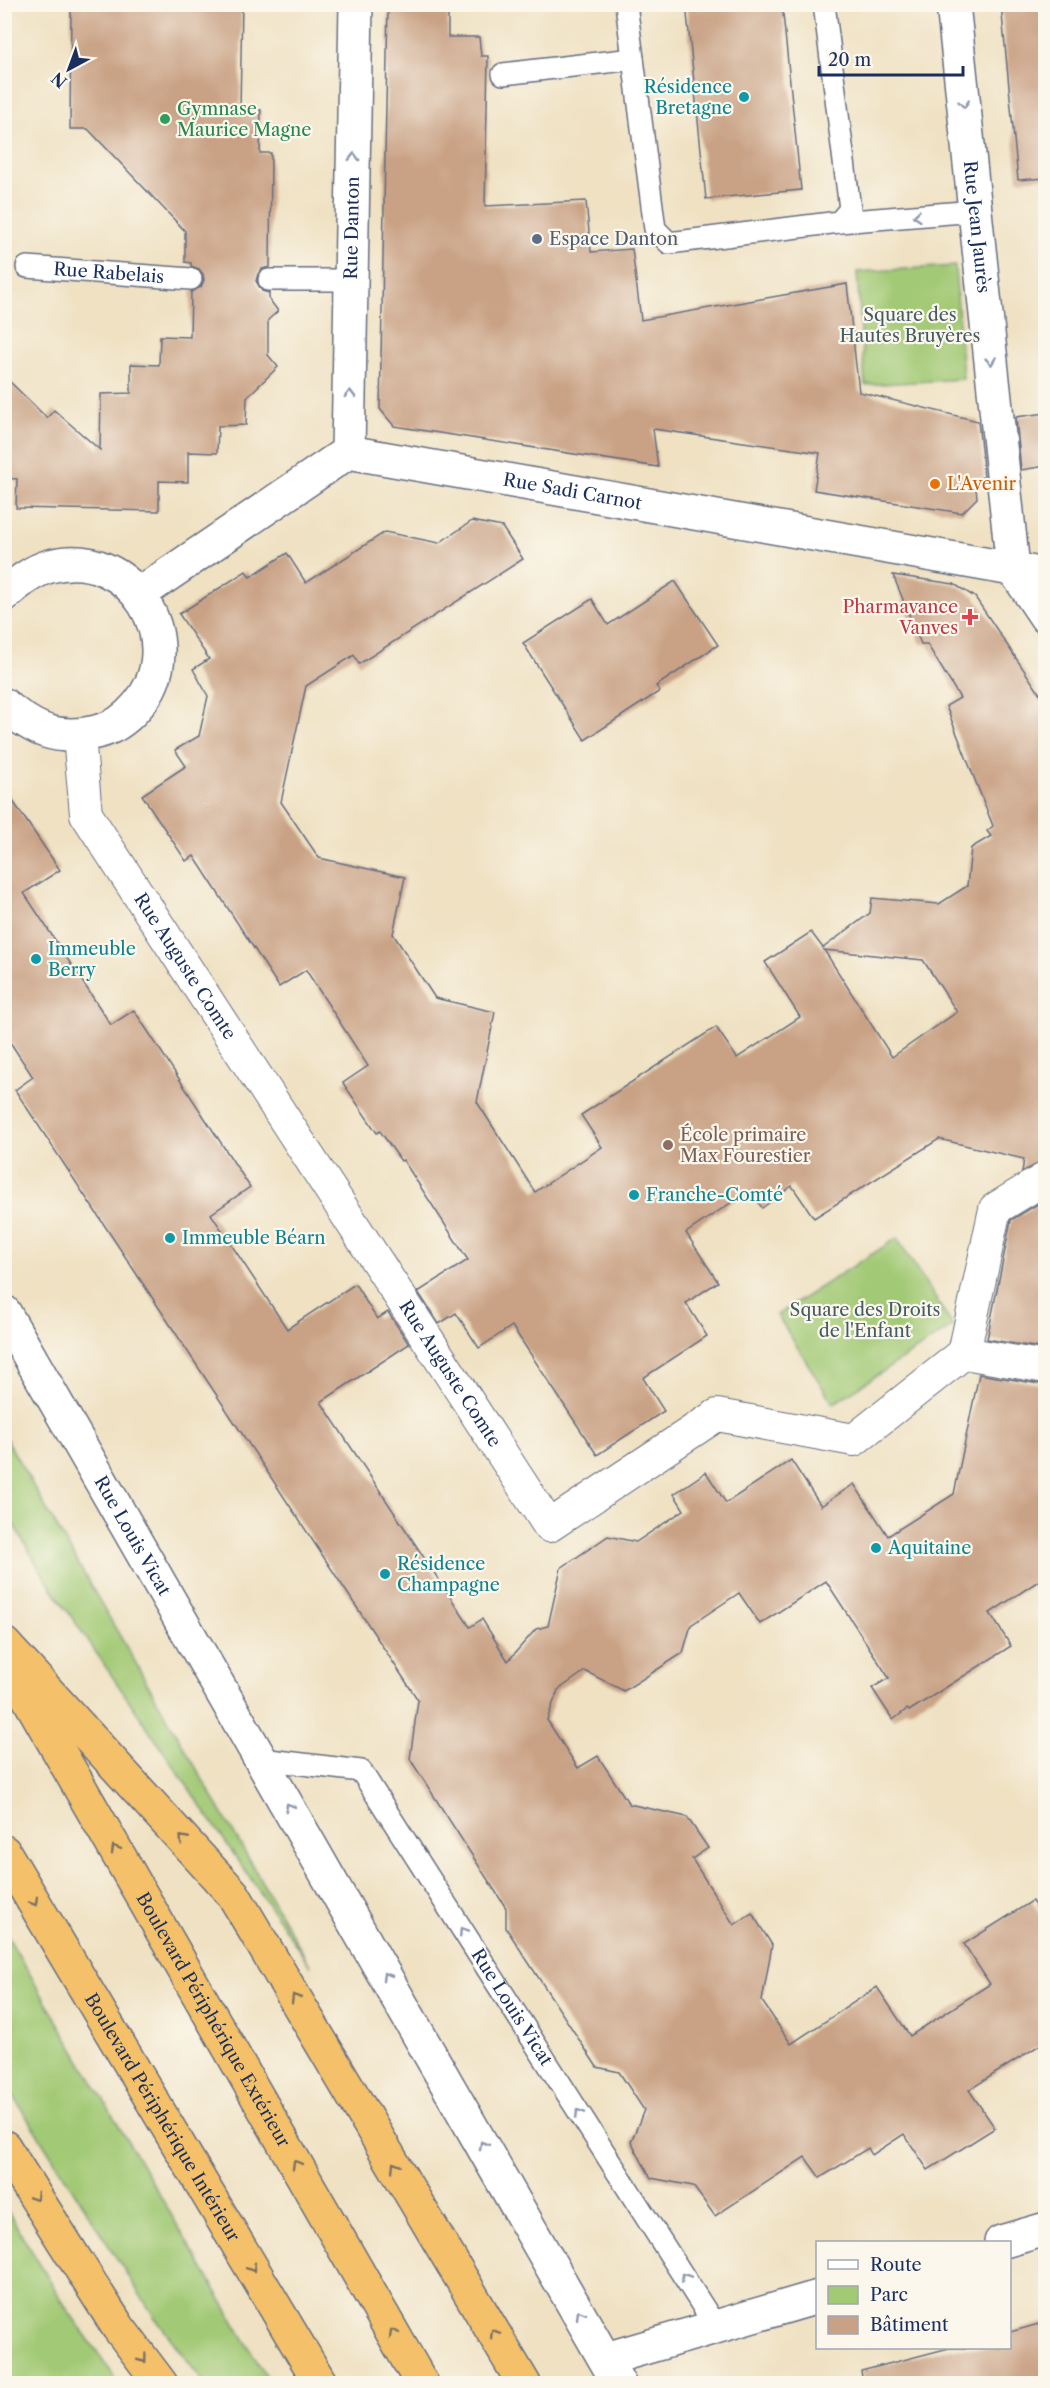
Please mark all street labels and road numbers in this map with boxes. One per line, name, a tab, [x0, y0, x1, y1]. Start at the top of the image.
street label: Rue Jean Jaurès	[959, 159, 995, 294]
street label: Rue Danton	[340, 176, 364, 280]
street label: Rue Rabelais	[53, 258, 165, 288]
street label: Rue Sadi Carnot	[501, 469, 644, 515]
street label: Rue Auguste Comte	[129, 889, 241, 1044]
street label: Rue Auguste Comte	[394, 1296, 506, 1451]
street label: Rue Louis Vicat	[89, 1472, 176, 1600]
street label: Boulevard Périphérique Extérieur	[131, 1889, 295, 2151]
street label: Rue Louis Vicat	[466, 1945, 558, 2070]
street label: Boulevard Périphérique Intérieur	[80, 1989, 245, 2246]

